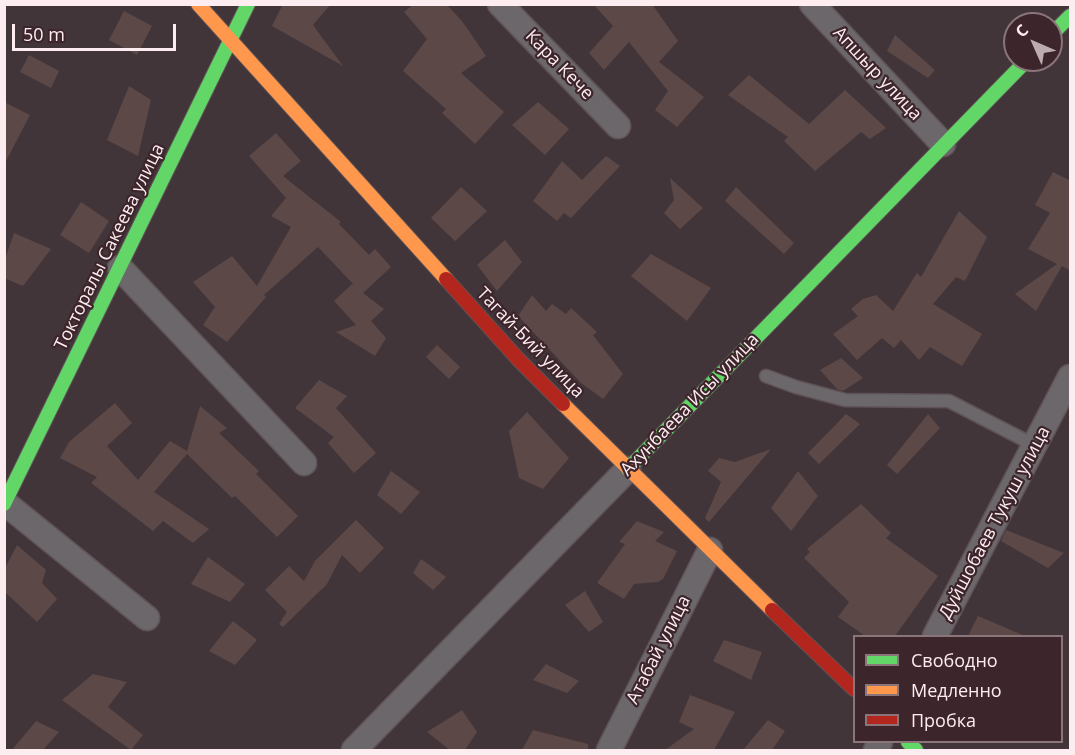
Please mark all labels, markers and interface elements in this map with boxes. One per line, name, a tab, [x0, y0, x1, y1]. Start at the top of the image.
scale bar	[15, 12, 178, 50]
north arrow	[1003, 12, 1063, 72]
text: С	[1010, 19, 1033, 42]
text: 50 m	[23, 22, 65, 46]
street label: Апшыр улица	[828, 23, 926, 125]
street label: Кара Кече	[520, 26, 598, 104]
street label: Токторалы Сакеева улица	[51, 140, 169, 354]
street label: Тагай-Бий улица	[472, 283, 588, 403]
street label: Ахунбаева Исы улица	[616, 329, 764, 481]
street label: Дуйшобаев Тукуш улица	[935, 423, 1055, 623]
street label: Атабай улица	[622, 592, 696, 708]
legend	[853, 635, 1063, 743]
text: Свободно	[911, 648, 998, 672]
text: Медленно	[911, 678, 1002, 702]
text: Пробка	[911, 708, 976, 732]

